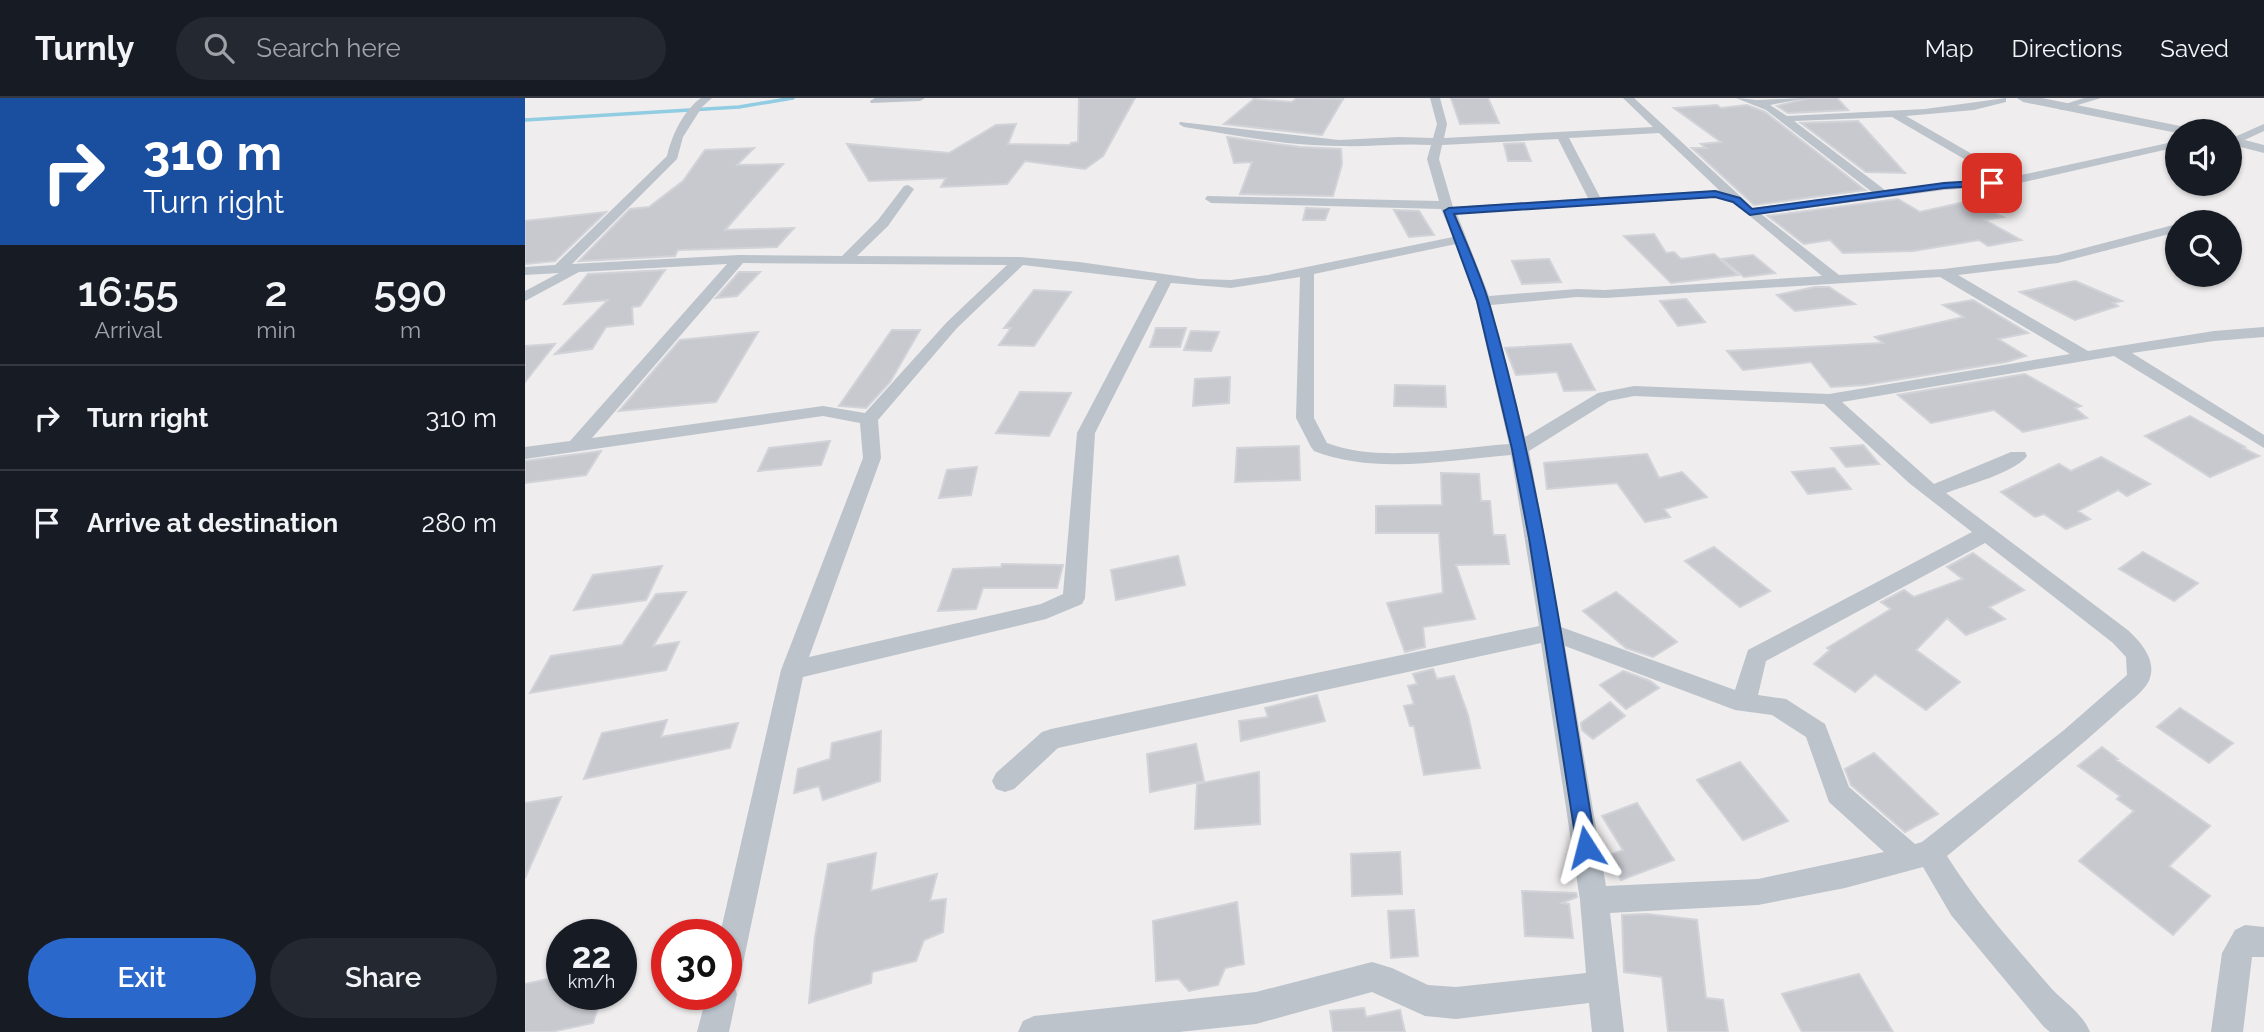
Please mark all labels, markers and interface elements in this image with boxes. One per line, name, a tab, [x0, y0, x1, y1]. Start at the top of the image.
search box	[176, 17, 666, 80]
text: Turnly	[35, 29, 134, 68]
icon: search	[200, 29, 238, 67]
text: Search here	[256, 33, 401, 63]
text: Map	[1925, 34, 1974, 63]
text: Directions	[2012, 34, 2122, 63]
text: Saved	[2160, 34, 2229, 63]
map controls	[2165, 119, 2242, 287]
button: sound	[2165, 119, 2242, 196]
text: 310 m	[143, 124, 282, 181]
icon: right	[28, 126, 119, 217]
pin	[1962, 153, 2022, 213]
icon: arrive	[1973, 164, 2011, 202]
text: Turn right	[143, 183, 284, 220]
button: search	[2165, 210, 2242, 287]
text: 16:55	[78, 267, 179, 316]
text: 2	[265, 267, 288, 316]
text: 590	[374, 267, 447, 316]
text: Arrival	[94, 316, 162, 343]
text: min	[256, 316, 296, 343]
text: m	[400, 316, 421, 343]
icon: right	[28, 399, 66, 437]
text: Turn right	[87, 403, 208, 433]
text: 310 m	[426, 403, 497, 433]
icon: arrive	[28, 504, 66, 542]
text: Arrive at destination	[87, 508, 338, 538]
text: 280 m	[422, 508, 497, 538]
position arrow	[1549, 810, 1623, 884]
speed limit sign: 30	[651, 919, 742, 1010]
text: 22	[572, 935, 611, 976]
button: Exit	[28, 938, 256, 1018]
button: Share	[270, 938, 497, 1018]
text: km/h	[568, 971, 615, 992]

